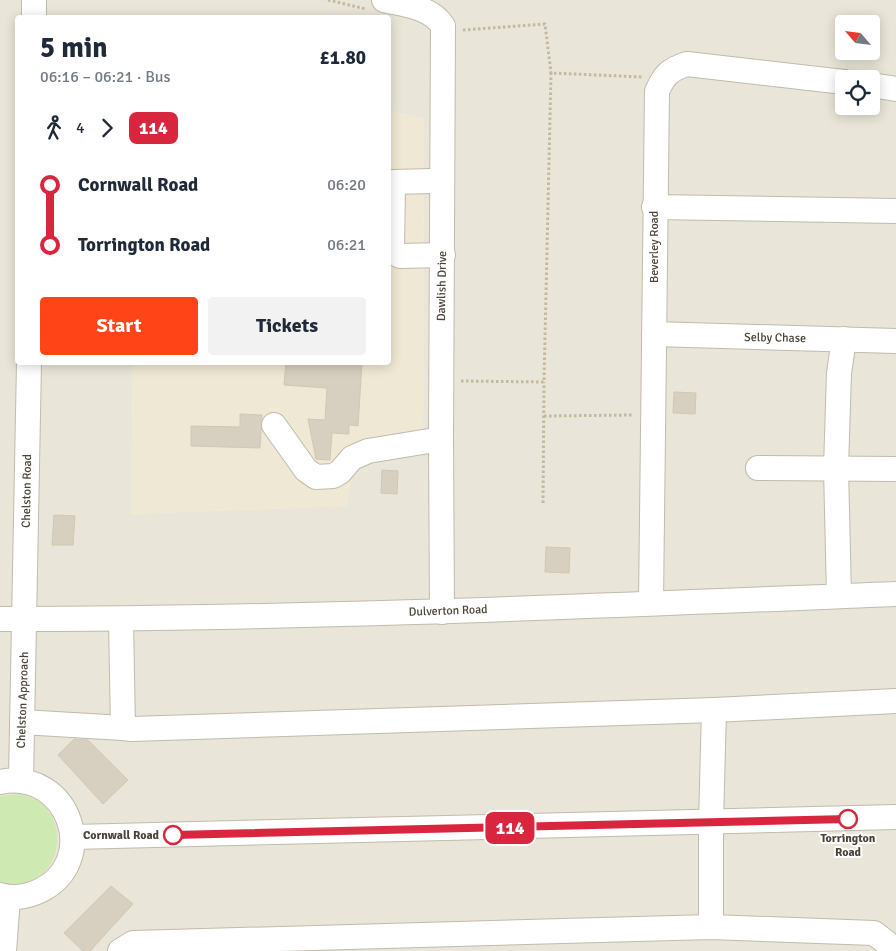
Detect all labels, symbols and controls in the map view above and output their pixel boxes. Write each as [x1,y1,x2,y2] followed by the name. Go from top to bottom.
[835,15,880,60] north arrow
[835,15,880,115] map controls
[40,31,108,65] text: 5 min
[320,46,366,70] text: £1.80
[40,67,171,87] text: 06:16 – 06:21 · Bus
[835,70,880,115] button: locate
[40,114,68,142] icon: walk
[93,114,121,142] icon: forward
[139,117,168,139] text: 114
[76,118,85,138] text: 4
[78,173,198,197] text: Cornwall Road
[327,175,366,195] text: 06:20
[647,211,662,283] street label: Beverley Road
[78,233,210,257] text: Torrington Road
[327,235,366,255] text: 06:21
[434,251,450,321] street label: Dawlish Drive
[40,297,198,355] button: Start
[208,297,366,355] button: Tickets
[744,330,806,346] street label: Selby Chase
[19,454,35,528] street label: Chelston Road
[408,602,488,620] street label: Dulverton Road
[14,651,32,749] street label: Chelston Approach
[838,809,858,829] marker: Torrington Road
[481,812,539,844] line badge: 114
[495,817,525,839] text: 114
[163,825,183,845] marker: Cornwall Road
[83,828,160,843] place label: Cornwall Road
[821,831,876,860] place label: Torrington Road

